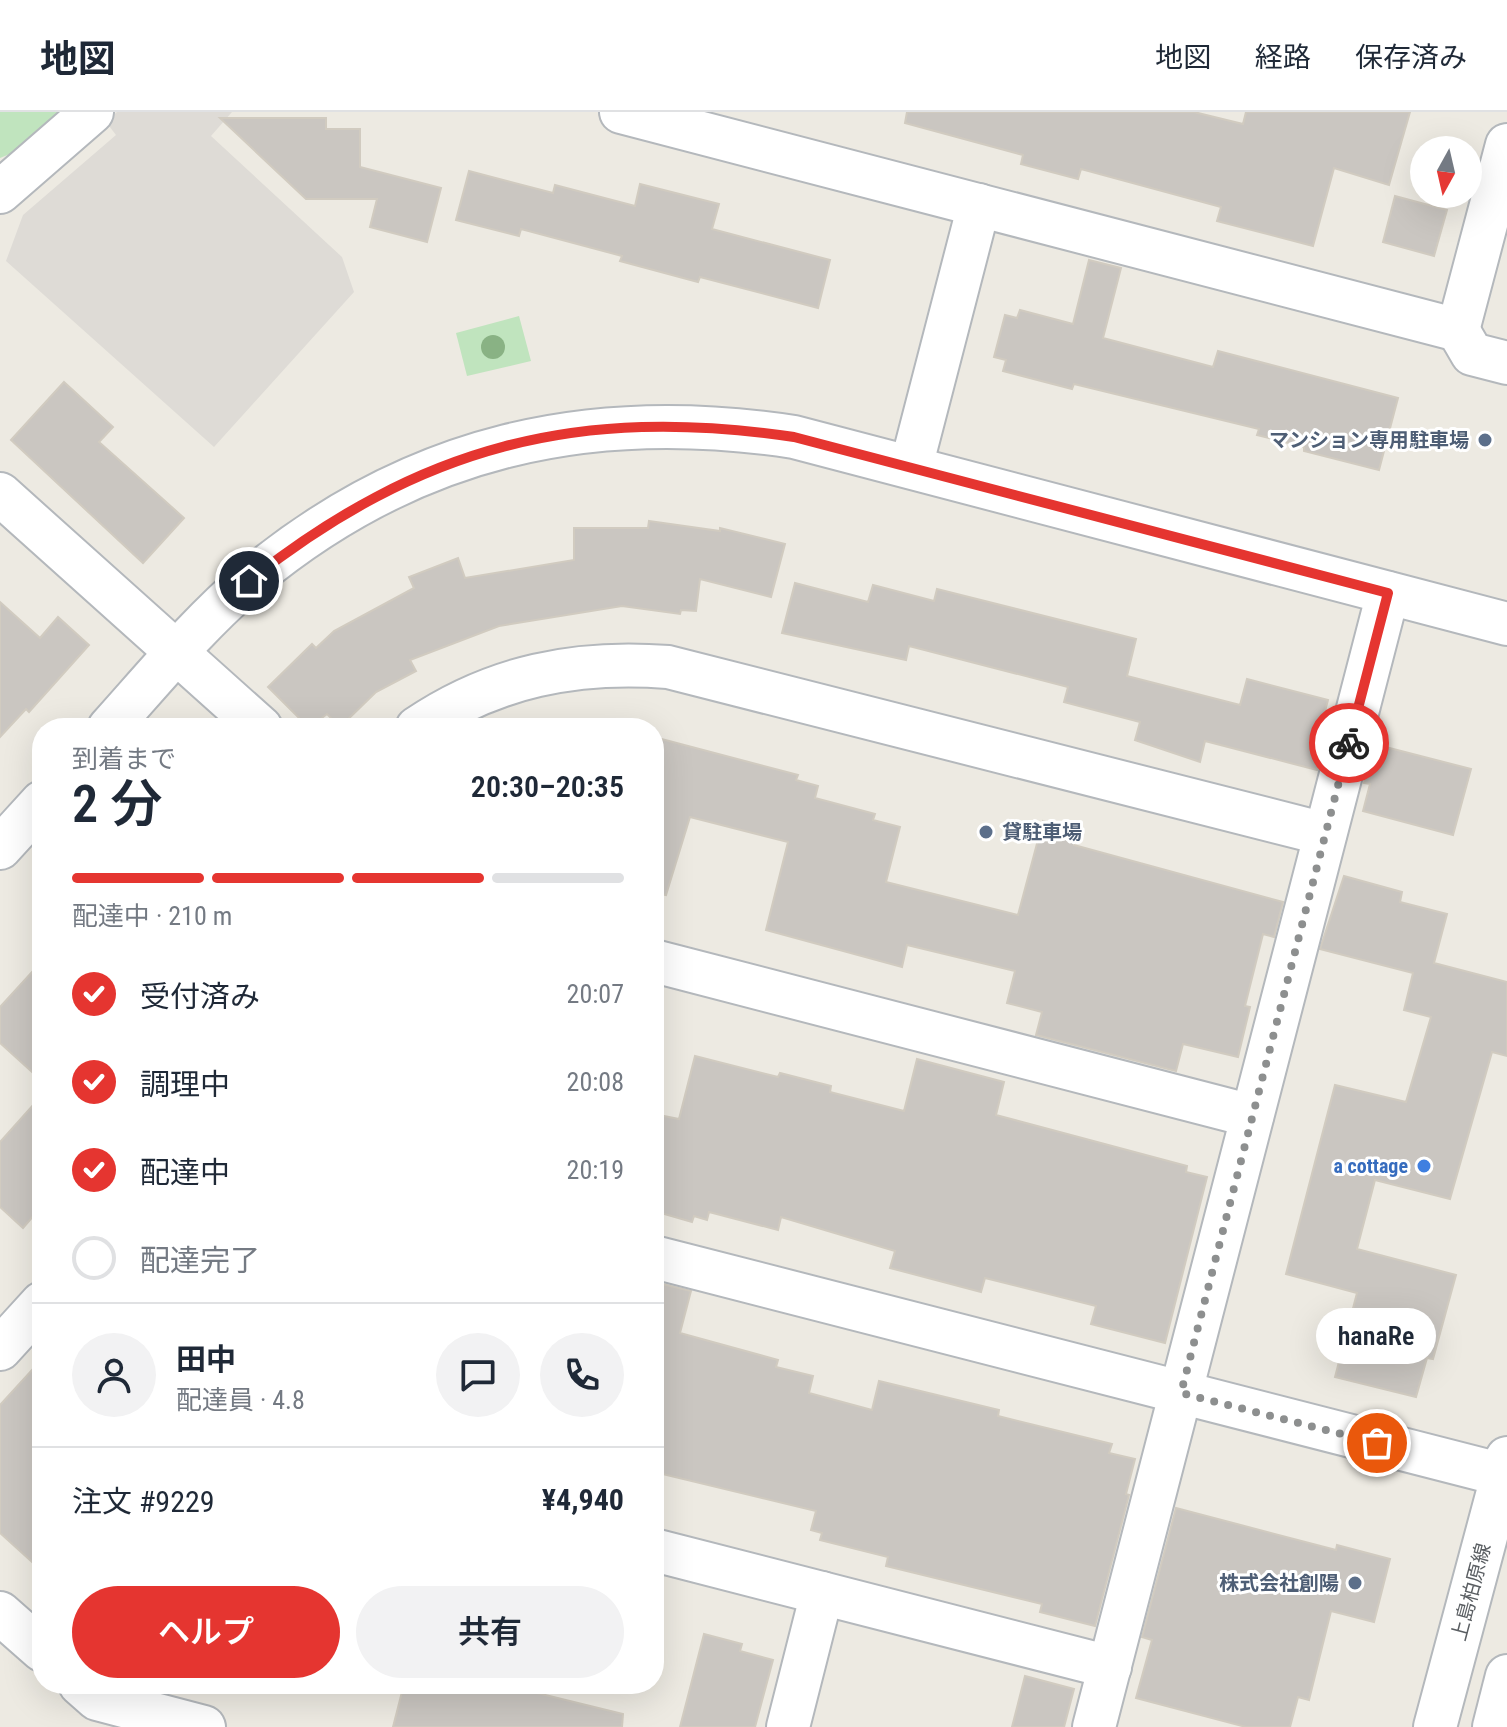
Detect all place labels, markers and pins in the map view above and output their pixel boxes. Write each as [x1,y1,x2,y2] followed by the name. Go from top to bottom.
[1269,428,1469,452] place label: マンション専用駐車場
[1476,431,1494,449] marker: マンション専用駐車場
[215,547,283,615] pin
[1002,820,1082,844] place label: 貸駐車場
[977,823,995,841] marker: 貸駐車場
[1333,1154,1408,1178] place label: a cottage
[1415,1157,1433,1175] marker: a cottage
[1317,1307,1437,1363] callout: hanaRe
[1343,1409,1411,1477] pin
[1219,1571,1339,1595] place label: 株式会社創陽
[1346,1574,1364,1592] marker: 株式会社創陽

